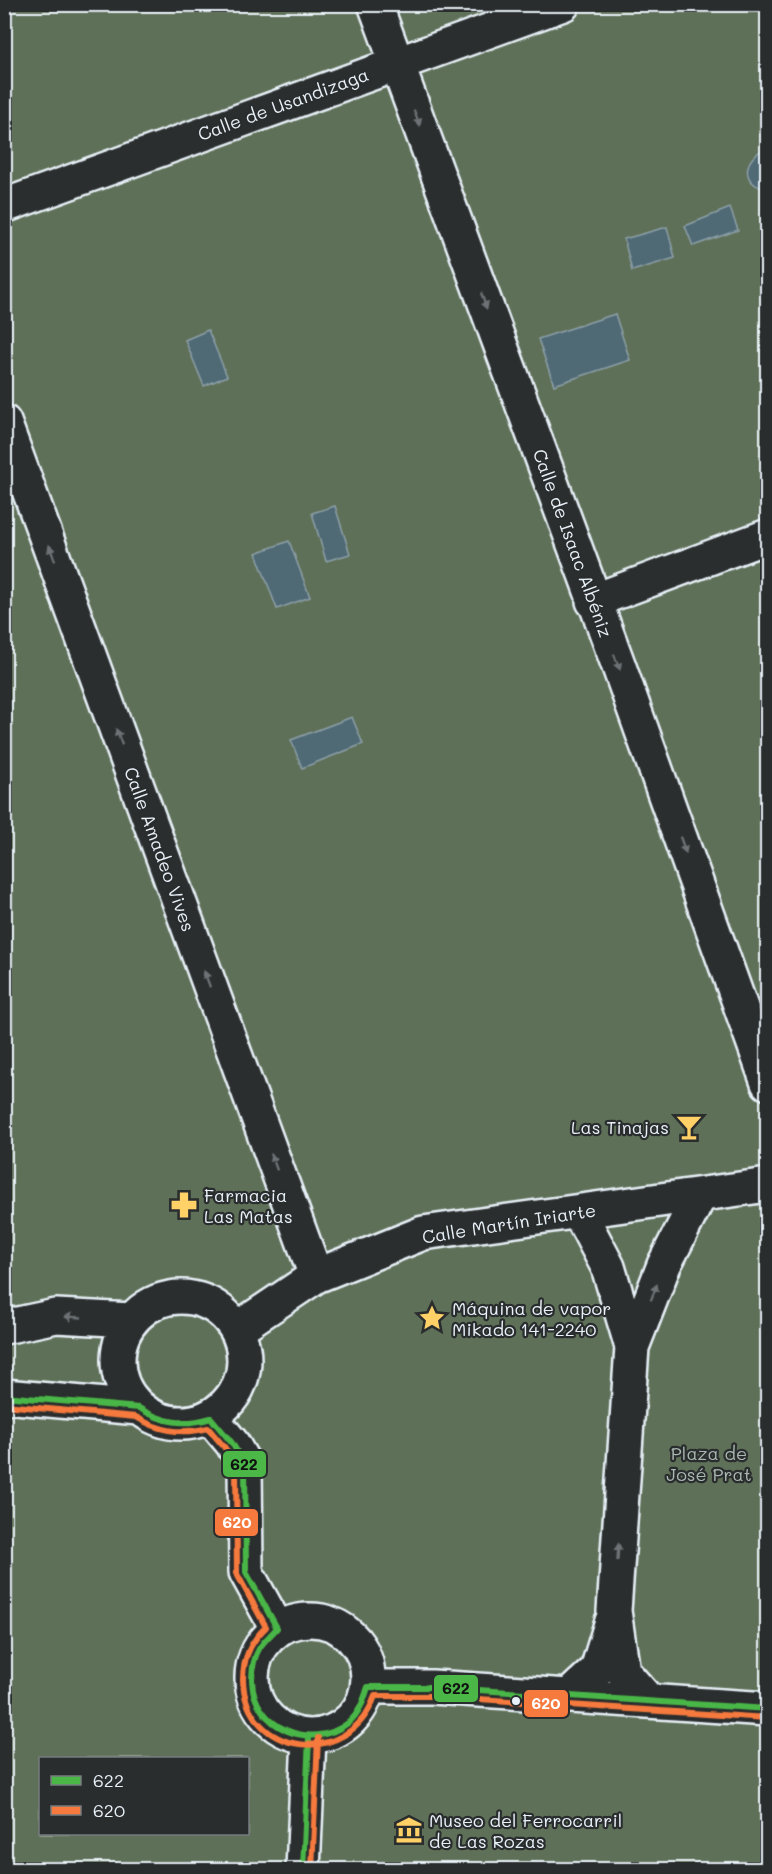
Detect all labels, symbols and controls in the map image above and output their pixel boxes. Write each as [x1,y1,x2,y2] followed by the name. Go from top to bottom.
[194,62,372,146] street label: Calle de Usandizaga
[413,109,423,127] one-way arrow
[480,292,490,310] one-way arrow
[528,445,618,641] street label: Calle de Isaac Albéniz
[47,544,57,562] one-way arrow
[612,653,622,671] one-way arrow
[113,727,123,745] one-way arrow
[119,763,201,935] street label: Calle Amadeo Vives
[678,836,688,854] one-way arrow
[202,970,211,988] one-way arrow
[674,1112,704,1142] bar icon: Las Tinajas
[571,1115,669,1139] place label: Las Tinajas
[268,1153,278,1171] one-way arrow
[204,1183,293,1228] place label: Farmacia Las Matas
[169,1190,199,1220] pharmacy icon: Farmacia Las Matas
[420,1197,598,1249] street label: Calle Martín Iriarte
[649,1283,659,1301] one-way arrow
[452,1296,611,1341] place label: Máquina de vapor Mikado 141-2240
[417,1303,447,1333] place icon: Máquina de vapor Mikado 141-2240
[64,1312,83,1321] one-way arrow
[666,1441,752,1486] park label: Plaza de José Prat
[222,1450,267,1478] line badge: 622
[230,1453,258,1474] text: 622
[214,1508,259,1537] line badge: 620
[223,1511,251,1532] text: 620
[614,1543,623,1562] one-way arrow
[433,1674,479,1703] line badge: 622
[442,1677,470,1698] text: 622
[523,1689,569,1718] line badge: 620
[532,1692,560,1713] text: 620
[510,1695,522,1707] unlabelled marker
[39,1757,249,1835] legend
[93,1768,124,1792] text: 622
[93,1798,125,1822] text: 620
[429,1808,622,1853] place label: Museo del Ferrocarril de Las Rozas
[394,1815,424,1845] museum icon: Museo del Ferrocarril de Las Rozas

